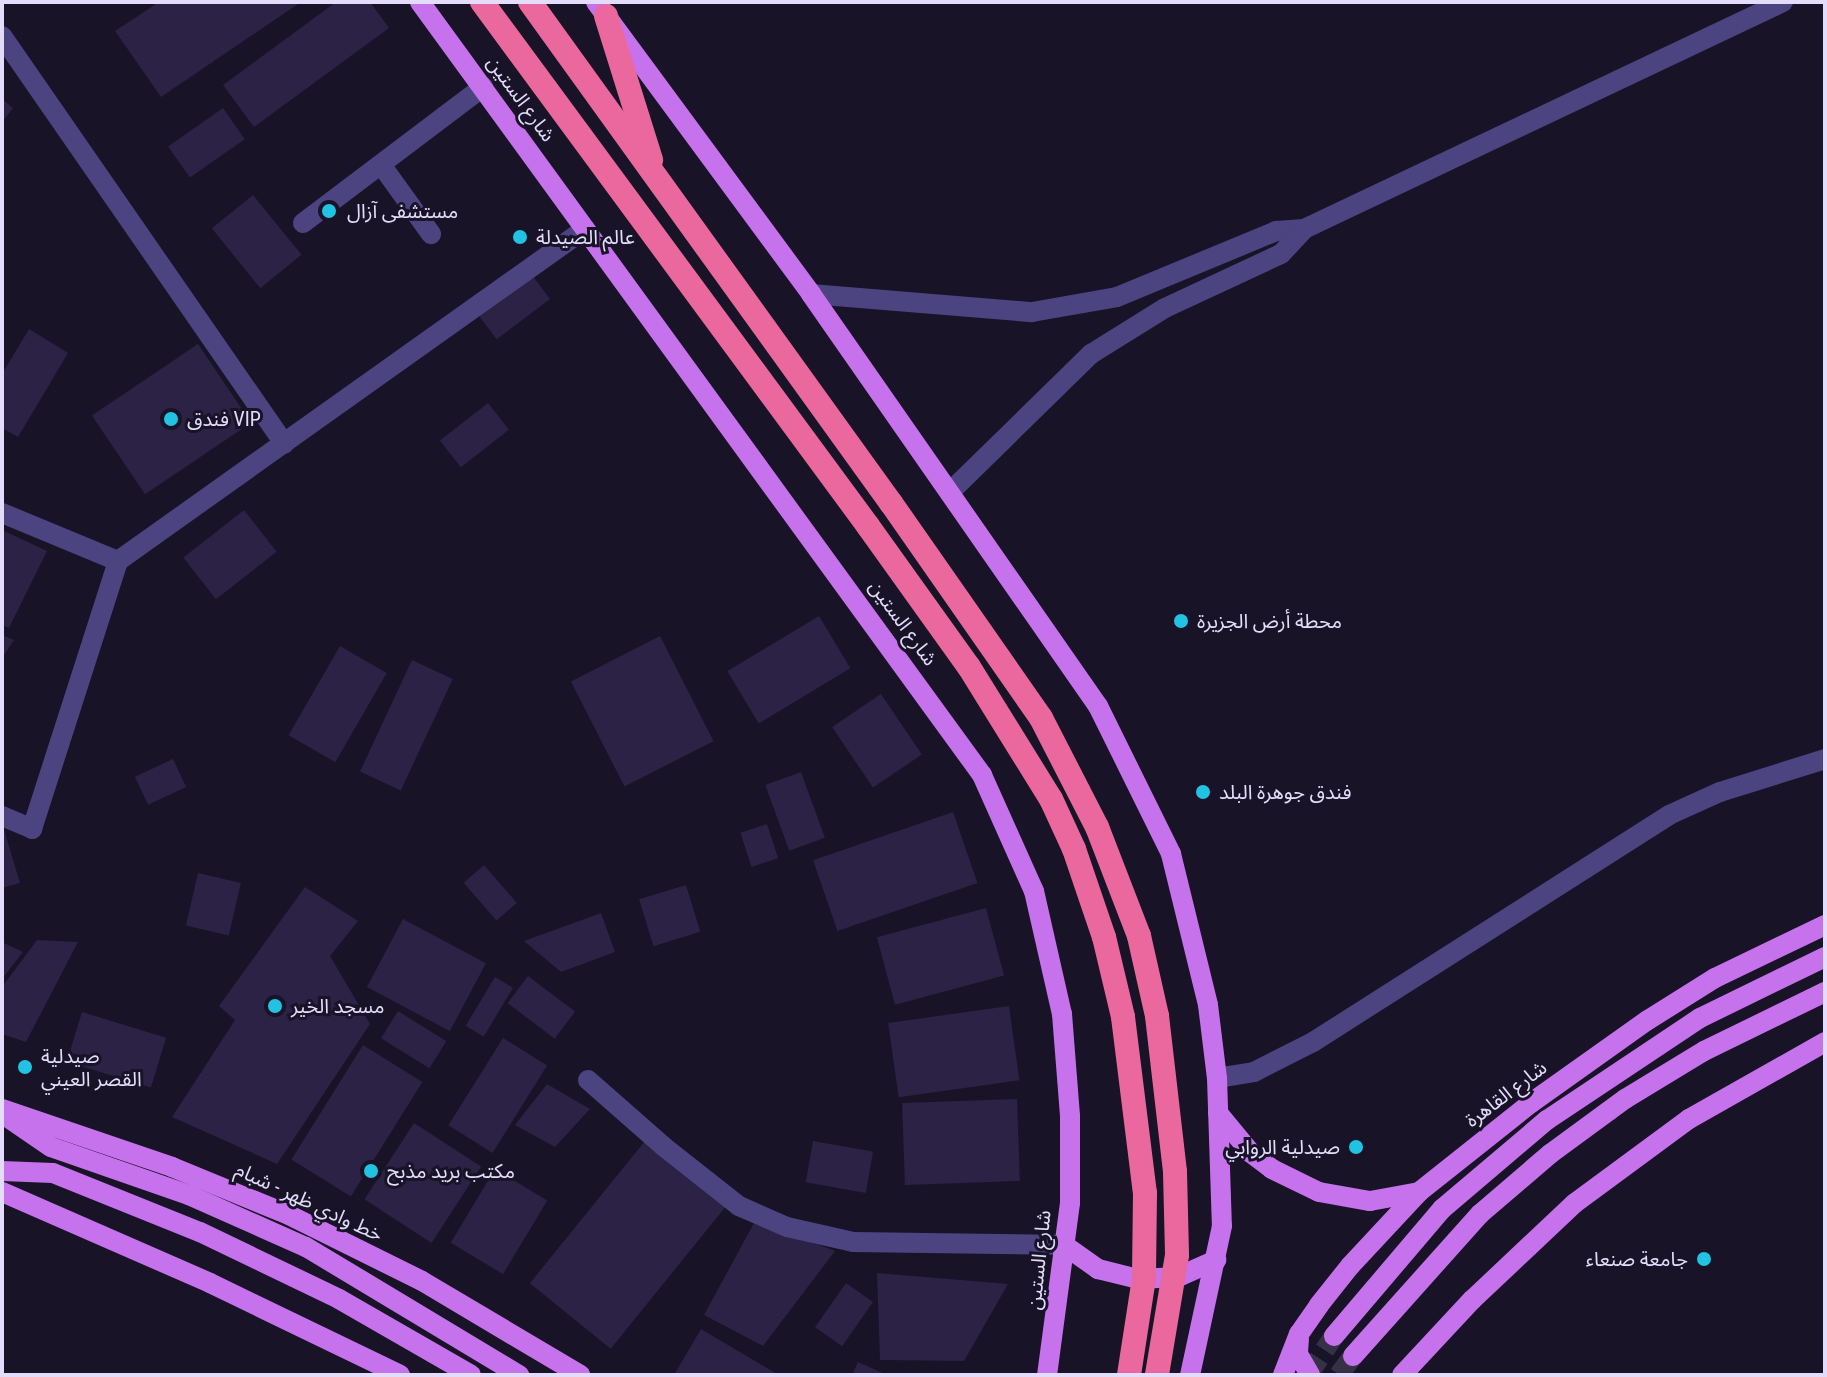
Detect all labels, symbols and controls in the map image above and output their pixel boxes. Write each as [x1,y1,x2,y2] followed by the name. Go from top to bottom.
[482,51,560,147] street label: شارع الستين
[347,199,458,223] place label: مستشفى آزال
[318,200,340,222] marker: مستشفى آزال
[536,225,635,249] place label: عالم الصيدلة
[511,228,529,246] marker: عالم الصيدلة
[187,407,261,431] place label: فندق VIP
[162,410,180,428] marker: فندق VIP
[864,575,942,671] street label: شارع الستين
[1197,609,1342,633] place label: محطة أرض الجزيرة
[1172,612,1190,630] marker: محطة أرض الجزيرة
[1219,780,1351,804] place label: فندق جوهرة البلد
[1194,783,1212,801] marker: فندق جوهرة البلد
[291,994,385,1018] place label: مسجد الخير
[266,997,284,1015] marker: مسجد الخير
[41,1044,142,1091] place label: صيدلية القصر العيني
[1460,1056,1552,1132] street label: شارع القاهرة
[16,1058,34,1076] marker: صيدلية القصر العيني
[1225,1135,1340,1159] place label: صيدلية الروابي
[1347,1138,1365,1156] marker: صيدلية الروابي
[232,1157,386,1247] street label: خط وادي ظهر - شبام
[387,1159,515,1183] place label: مكتب بريد مذبح
[362,1162,380,1180] marker: مكتب بريد مذبح
[1022,1209,1056,1311] street label: شارع الستين
[1586,1247,1688,1271] place label: جامعة صنعاء
[1695,1250,1713,1268] marker: جامعة صنعاء

